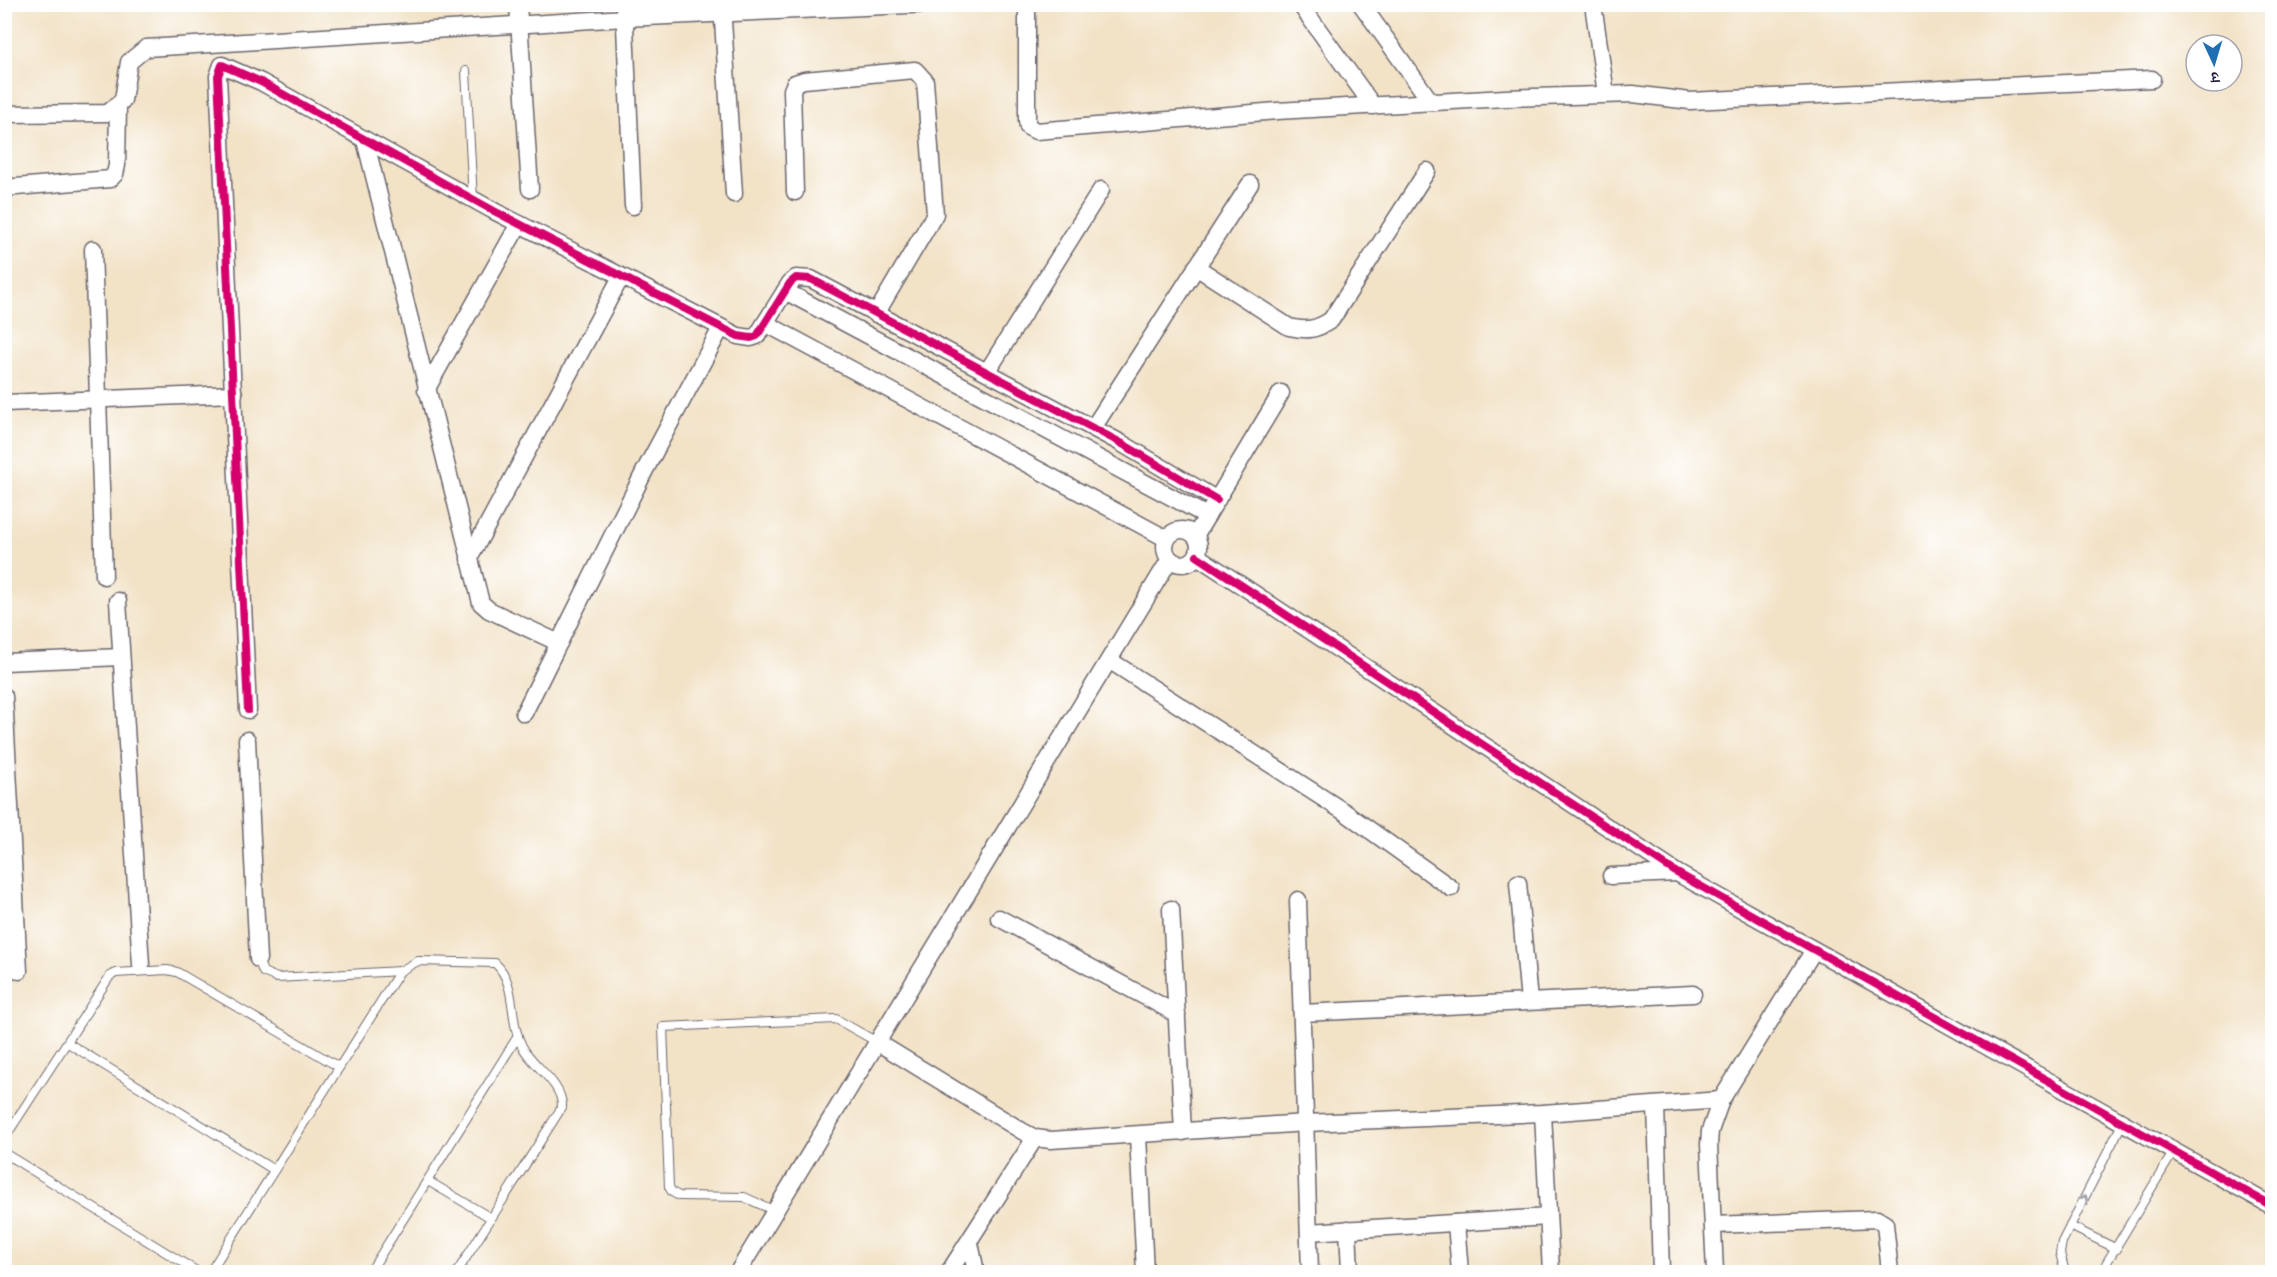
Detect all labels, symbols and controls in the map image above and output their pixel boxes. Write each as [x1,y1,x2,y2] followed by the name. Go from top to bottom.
[2184,33,2244,93] north arrow
[2208,68,2221,87] text: उ
[2077,1195,2088,1206] one-way arrow

